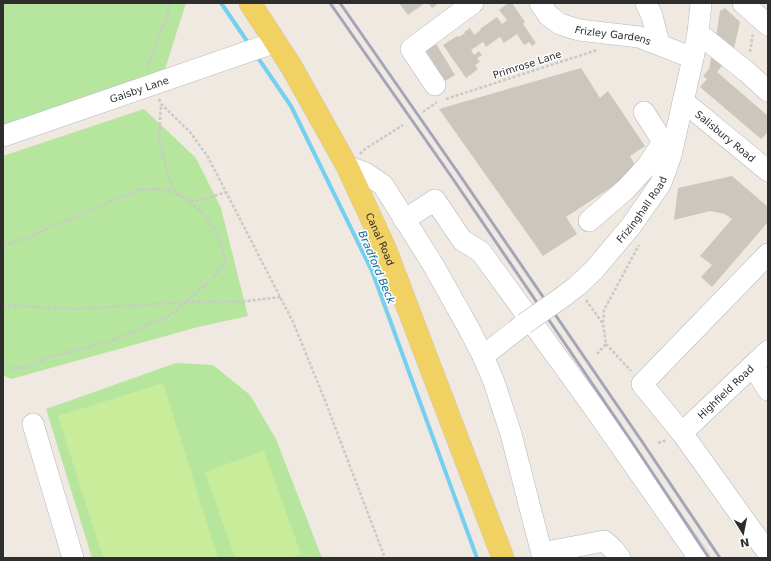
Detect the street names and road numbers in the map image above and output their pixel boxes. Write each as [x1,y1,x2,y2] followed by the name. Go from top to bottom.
[573,24,653,47] street label: Frizley Gardens
[492,48,563,81] street label: Primrose Lane
[108,74,170,105] street label: Gaisby Lane
[693,108,757,164] street label: Salisbury Road
[614,175,669,245] street label: Frizinghall Road
[363,211,396,267] street label: Canal Road
[696,363,756,421] street label: Highfield Road

